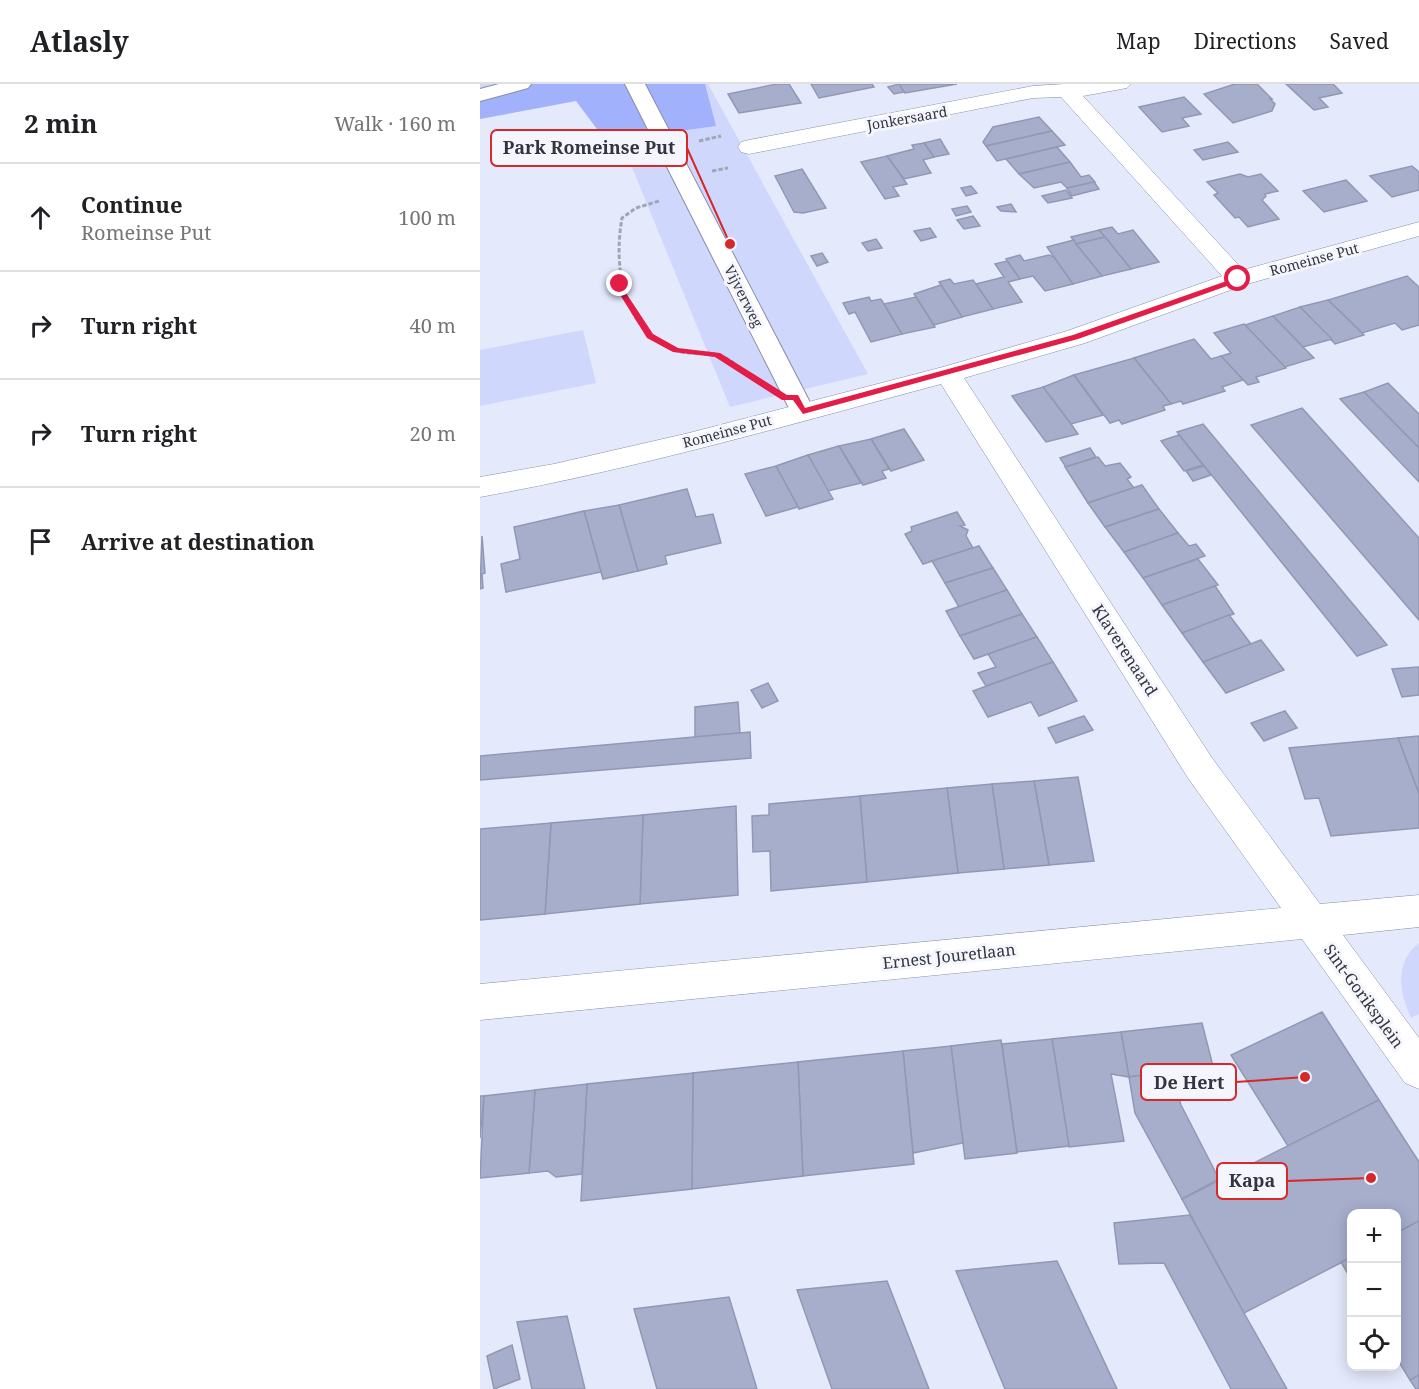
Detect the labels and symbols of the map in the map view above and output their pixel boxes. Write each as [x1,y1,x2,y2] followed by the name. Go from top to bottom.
[864,102,949,135] street label: Jonkersaard
[491,130,687,166] callout: Park Romeinse Put
[503,135,675,159] text: Park Romeinse Put
[1267,238,1361,280] street label: Romeinse Put
[720,262,768,331] street label: Vijverweg
[1224,265,1250,291] route start
[606,270,632,296] route end
[680,410,774,452] street label: Romeinse Put
[1087,600,1163,700] street label: Klaverenaard
[881,938,1017,974] street label: Ernest Jouretlaan
[1319,940,1409,1052] street label: Sint-Goriksplein
[1141,1064,1236,1100] callout: De Hert
[1154,1070,1224,1094] text: De Hert
[1217,1163,1287,1199] callout: Kapa
[1229,1168,1275,1192] text: Kapa

